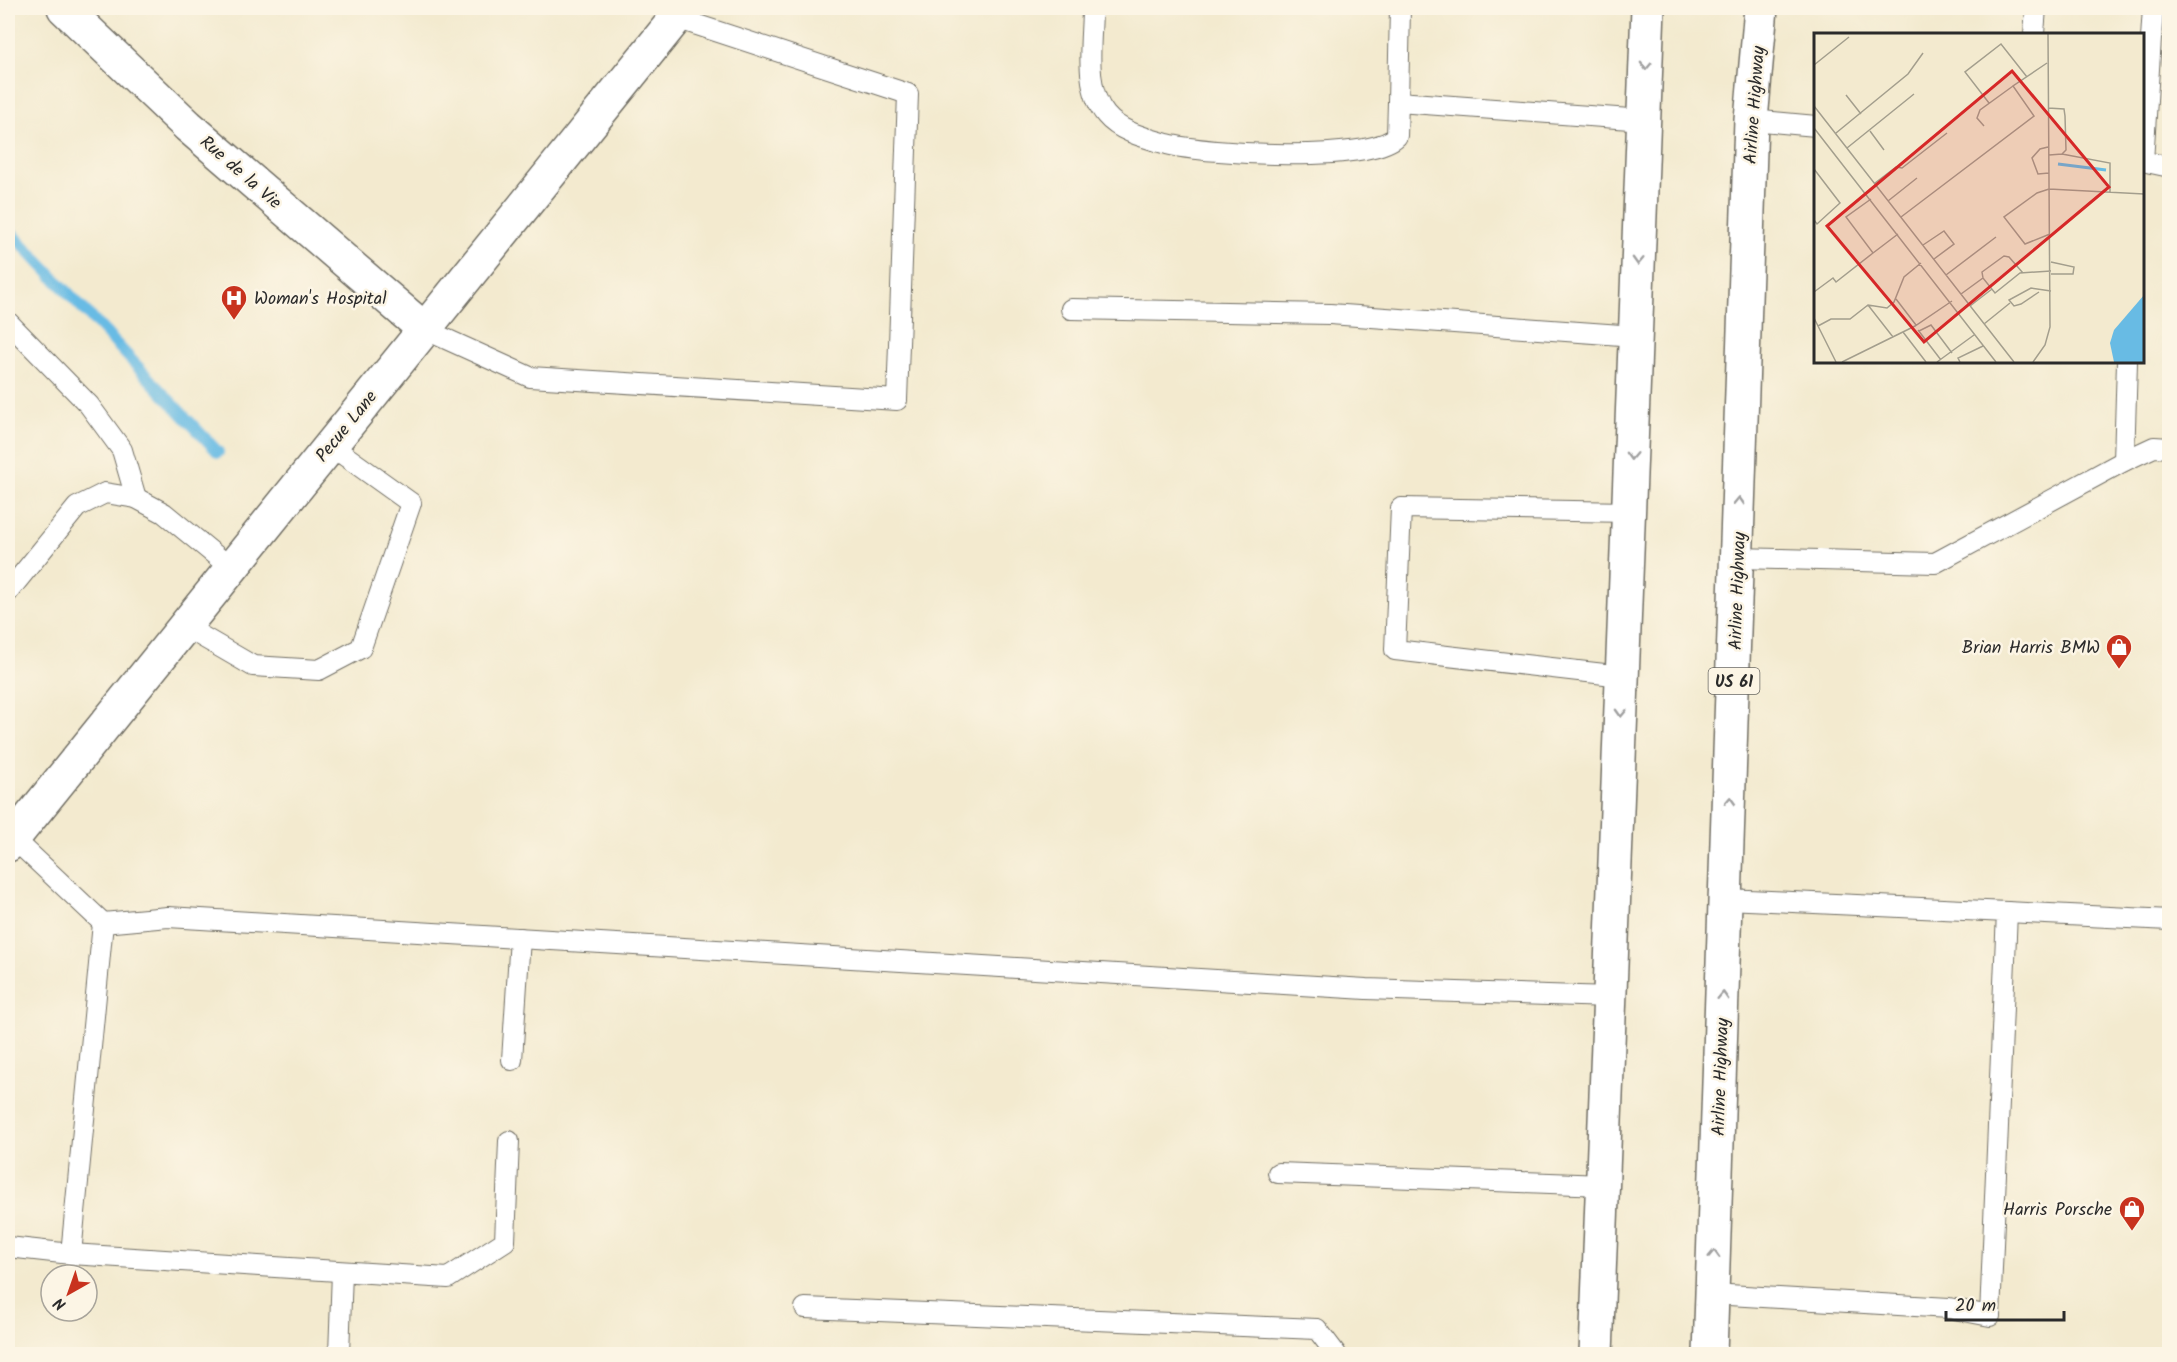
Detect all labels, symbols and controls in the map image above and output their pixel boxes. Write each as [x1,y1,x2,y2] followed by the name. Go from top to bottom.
[1814,33,2144,363] inset map
[1737,45,1774,165] street label: Airline Highway
[1639,61,1652,70] one-way arrow
[192,129,288,217] street label: Rue de la Vie
[1632,256,1644,265] one-way arrow
[219,283,249,321] hospital icon: Woman's Hospital
[254,285,387,314] place label: Woman's Hospital
[309,384,385,469] street label: Pecue Lane
[1624,451,1637,460] one-way arrow
[1733,497,1746,506] one-way arrow
[1722,531,1755,651] street label: Airline Highway
[2104,632,2134,670] shop icon: Brian Harris BMW
[1962,634,2100,663] place label: Brian Harris BMW
[1708,668,1760,694] road number: US 61
[1614,709,1627,718] one-way arrow
[1723,797,1736,806] one-way arrow
[1716,992,1729,1001] one-way arrow
[1705,1017,1738,1137] street label: Airline Highway
[2117,1194,2147,1232] shop icon: Harris Porsche
[2003,1196,2112,1225] place label: Harris Porsche
[1707,1250,1720,1259] one-way arrow
[39,1263,99,1323] north arrow
[1946,1284,2064,1322] scale bar
[48,1291,72,1316] text: N
[1955,1292,1996,1321] text: 20 m

